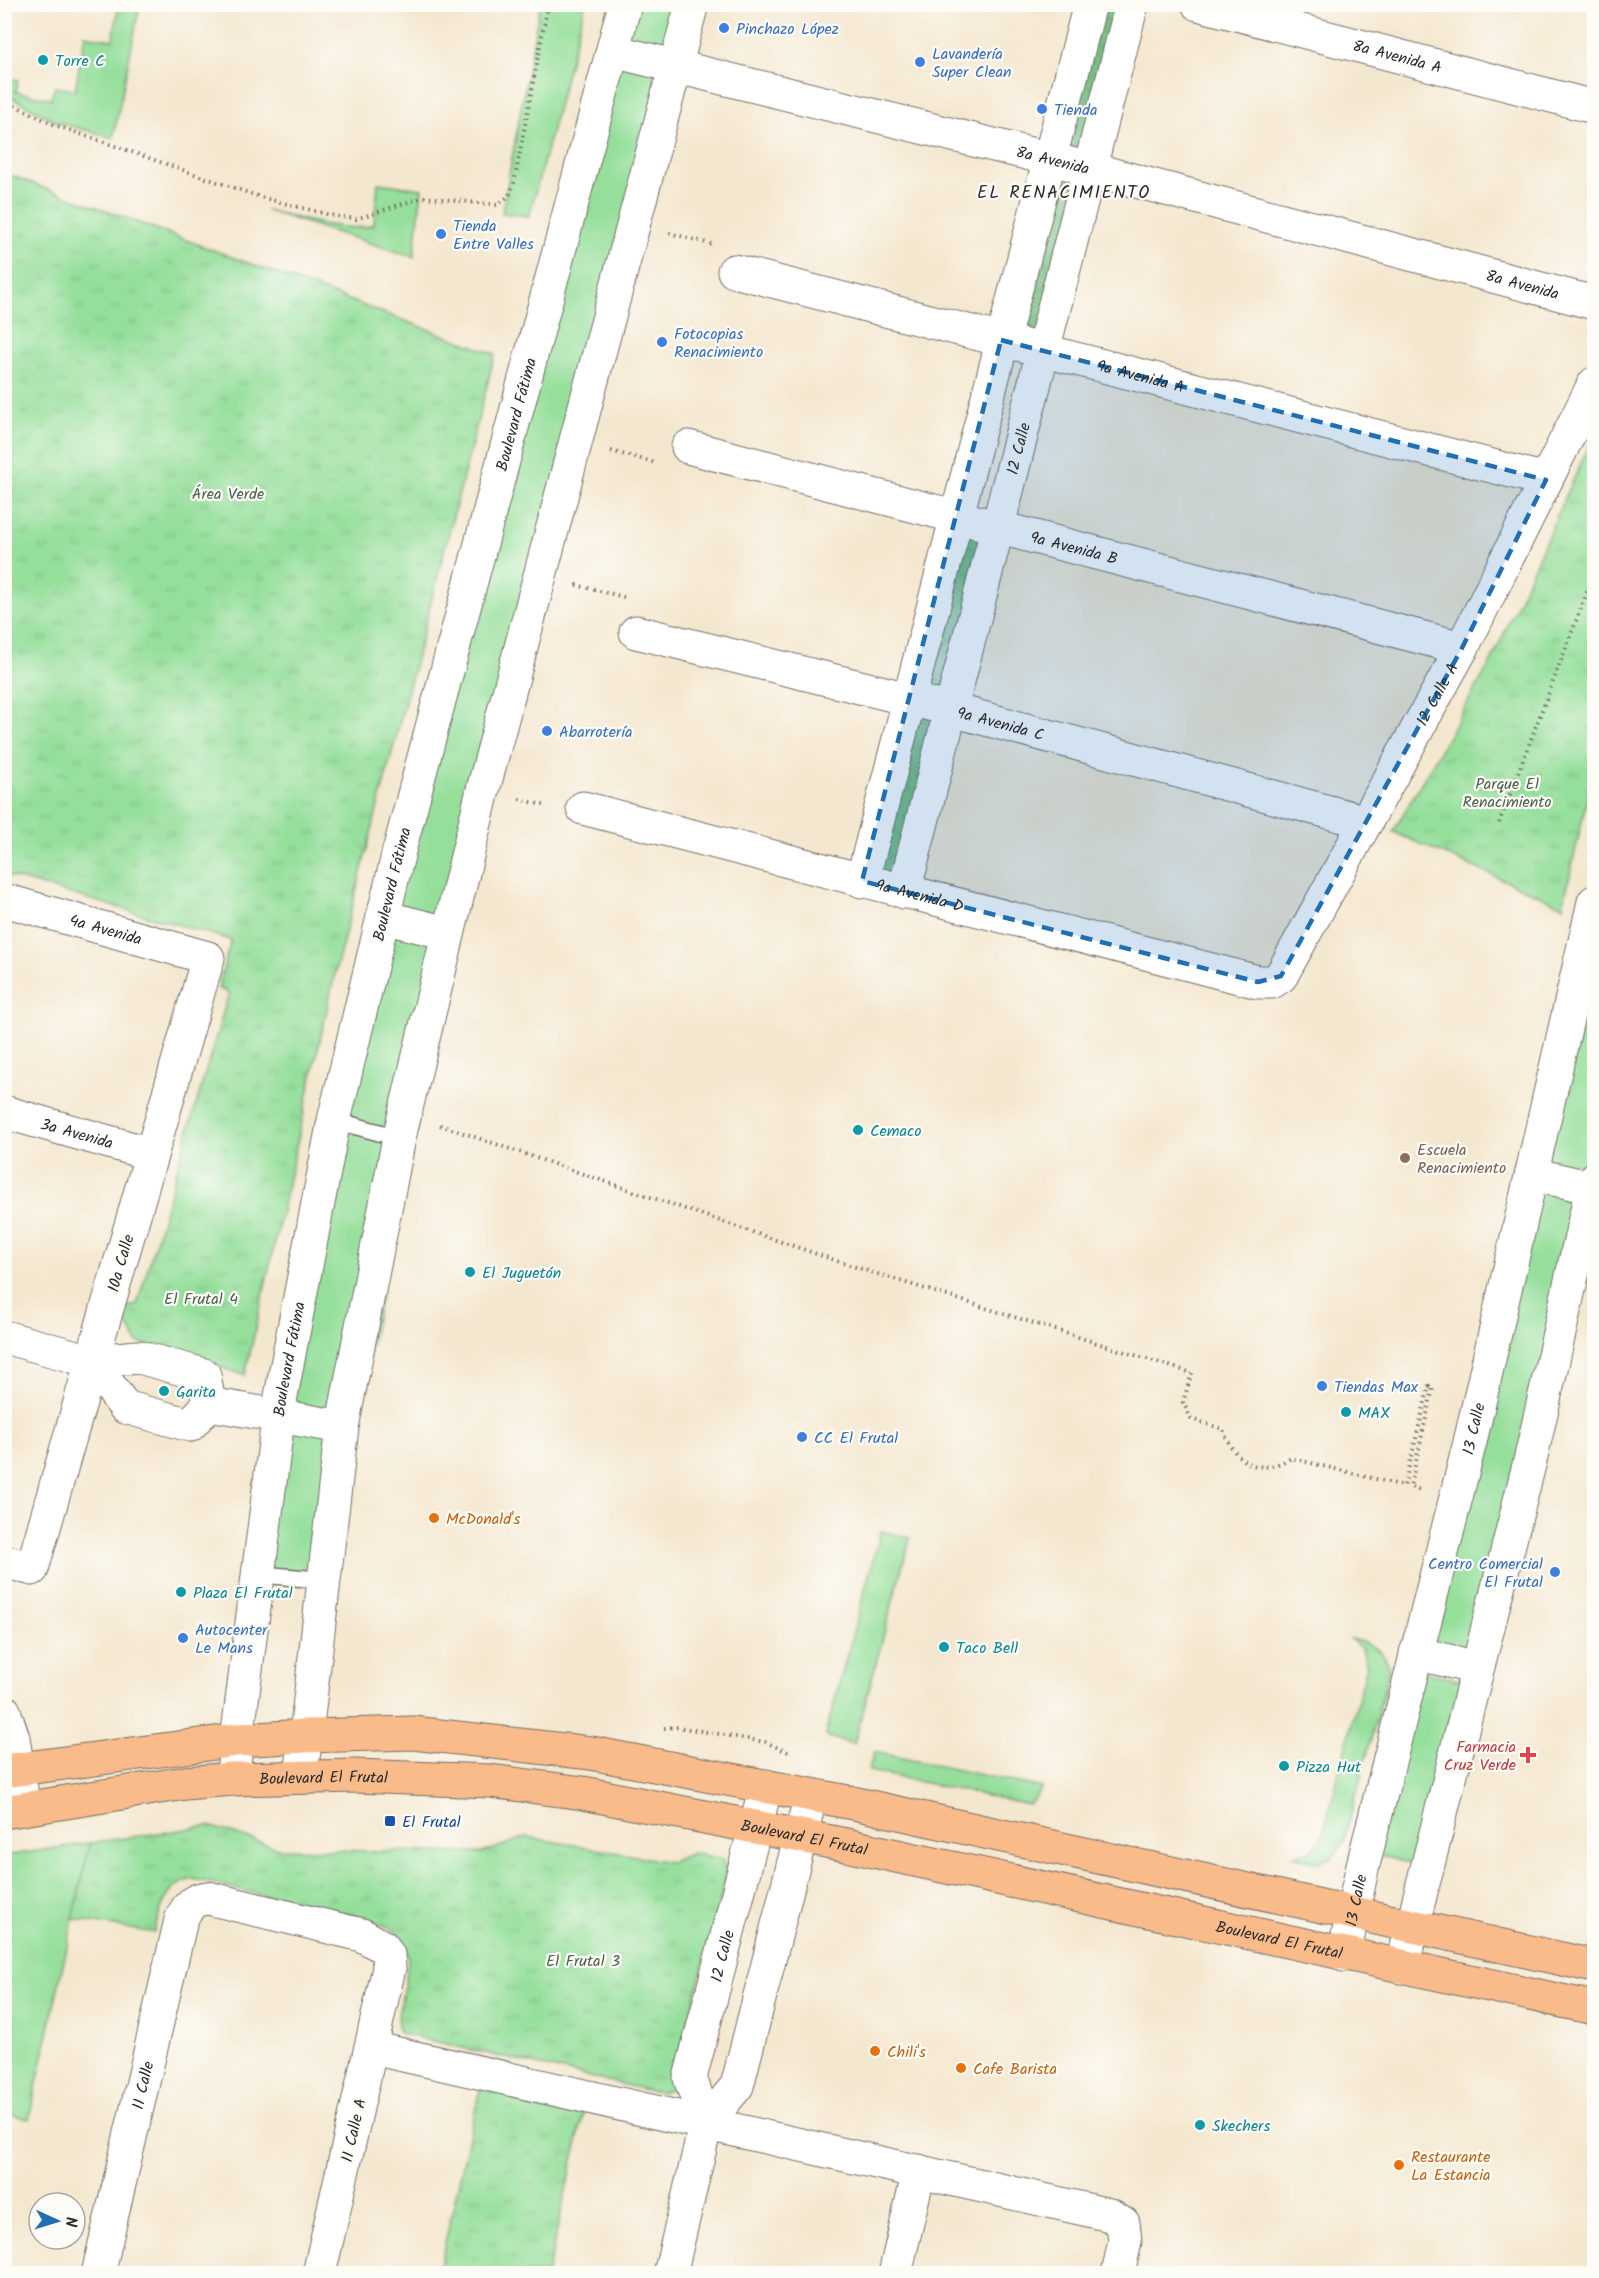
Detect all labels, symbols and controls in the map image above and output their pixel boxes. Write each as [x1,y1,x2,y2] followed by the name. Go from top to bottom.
[736,17,839,42] place label: Pinchazo López
[717,21,731,35] marker: Pinchazo López
[1350,34,1445,81] street label: 8a Avenida A
[932,42,1012,85] place label: Lavandería Super Clean
[55,49,105,74] place label: Torre C
[36,53,50,67] marker: Torre C
[913,55,927,69] marker: Lavandería Super Clean
[1054,98,1098,123] place label: Tienda
[1035,102,1049,116] marker: Tienda
[1013,140,1092,182] street label: 8a Avenida
[977,179,1151,208] district label: EL RENACIMIENTO
[453,214,534,257] place label: Tienda Entre Valles
[434,227,448,241] marker: Tienda Entre Valles
[1483,264,1562,307] street label: 8a Avenida
[674,322,763,365] place label: Fotocopias Renacimiento
[655,335,669,349] marker: Fotocopias Renacimiento
[1094,354,1187,400] street label: 9a Avenida A
[490,355,544,474] street label: Boulevard Fátima
[1001,420,1038,477] street label: 12 Calle
[192,482,264,507] park label: Área Verde
[1027,525,1120,572] street label: 9a Avenida B
[1410,658,1466,731] street label: 12 Calle A
[954,701,1047,748] street label: 9a Avenida C
[559,720,632,745] place label: Abarrotería
[540,724,554,738] marker: Abarrotería
[1462,772,1552,815] park label: Parque El Renacimiento
[367,825,419,944] street label: Boulevard Fátima
[873,873,966,920] street label: 9a Avenida D
[66,908,145,953] street label: 4a Avenida
[37,1112,116,1157] street label: 3a Avenida
[870,1119,921,1144] place label: Cemaco
[851,1123,865,1137] marker: Cemaco
[1417,1138,1506,1181] place label: Escuela Renacimiento
[1398,1151,1412,1165] marker: Escuela Renacimiento
[101,1232,142,1295] street label: 10a Calle
[482,1261,561,1286] place label: El Juguetón
[463,1265,477,1279] marker: El Juguetón
[164,1287,238,1312] park label: El Frutal 4
[268,1300,313,1418] street label: Boulevard Fátima
[1334,1375,1419,1400] place label: Tiendas Max
[1315,1379,1329,1393] marker: Tiendas Max
[176,1380,216,1405] place label: Garita
[157,1384,171,1398] marker: Garita
[1456,1400,1493,1458] street label: 13 Calle
[1358,1401,1391,1426] place label: MAX
[1339,1405,1353,1419] marker: MAX
[814,1426,898,1451] place label: CC El Frutal
[795,1430,809,1444] marker: CC El Frutal
[446,1507,521,1532] place label: McDonald's
[427,1511,441,1525] marker: McDonald's
[1428,1552,1543,1595] place label: Centro Comercial El Frutal
[1548,1565,1562,1579] marker: Centro Comercial El Frutal
[193,1581,293,1606] place label: Plaza El Frutal
[174,1585,188,1599] marker: Plaza El Frutal
[195,1618,269,1661] place label: Autocenter Le Mans
[176,1631,190,1645] marker: Autocenter Le Mans
[956,1636,1018,1661] place label: Taco Bell
[937,1640,951,1654] marker: Taco Bell
[1444,1735,1516,1778] place label: Farmacia Cruz Verde
[1521,1748,1535,1762] marker: Farmacia Cruz Verde
[1296,1755,1362,1780] place label: Pizza Hut
[1277,1759,1291,1773] marker: Pizza Hut
[259,1765,388,1792] street label: Boulevard El Frutal
[402,1810,461,1835] place label: El Frutal
[738,1813,870,1863] street label: Boulevard El Frutal
[383,1814,397,1828] marker: El Frutal
[1339,1872,1375,1929] street label: 13 Calle
[1213,1915,1345,1967] street label: Boulevard El Frutal
[704,1927,742,1985] street label: 12 Calle
[546,1949,620,1974] park label: El Frutal 3
[887,2040,926,2065] place label: Chili's
[868,2044,882,2058] marker: Chili's
[973,2057,1057,2082] place label: Cafe Barista
[126,2059,161,2112] street label: 11 Calle
[954,2061,968,2075] marker: Cafe Barista
[335,2096,374,2165] street label: 11 Calle A
[1212,2114,1270,2139] place label: Skechers
[1193,2118,1207,2132] marker: Skechers
[1411,2145,1491,2188] place label: Restaurante La Estancia
[1392,2158,1406,2172] marker: Restaurante La Estancia
[27,2191,87,2251] north arrow
[58,2216,83,2228] text: N

